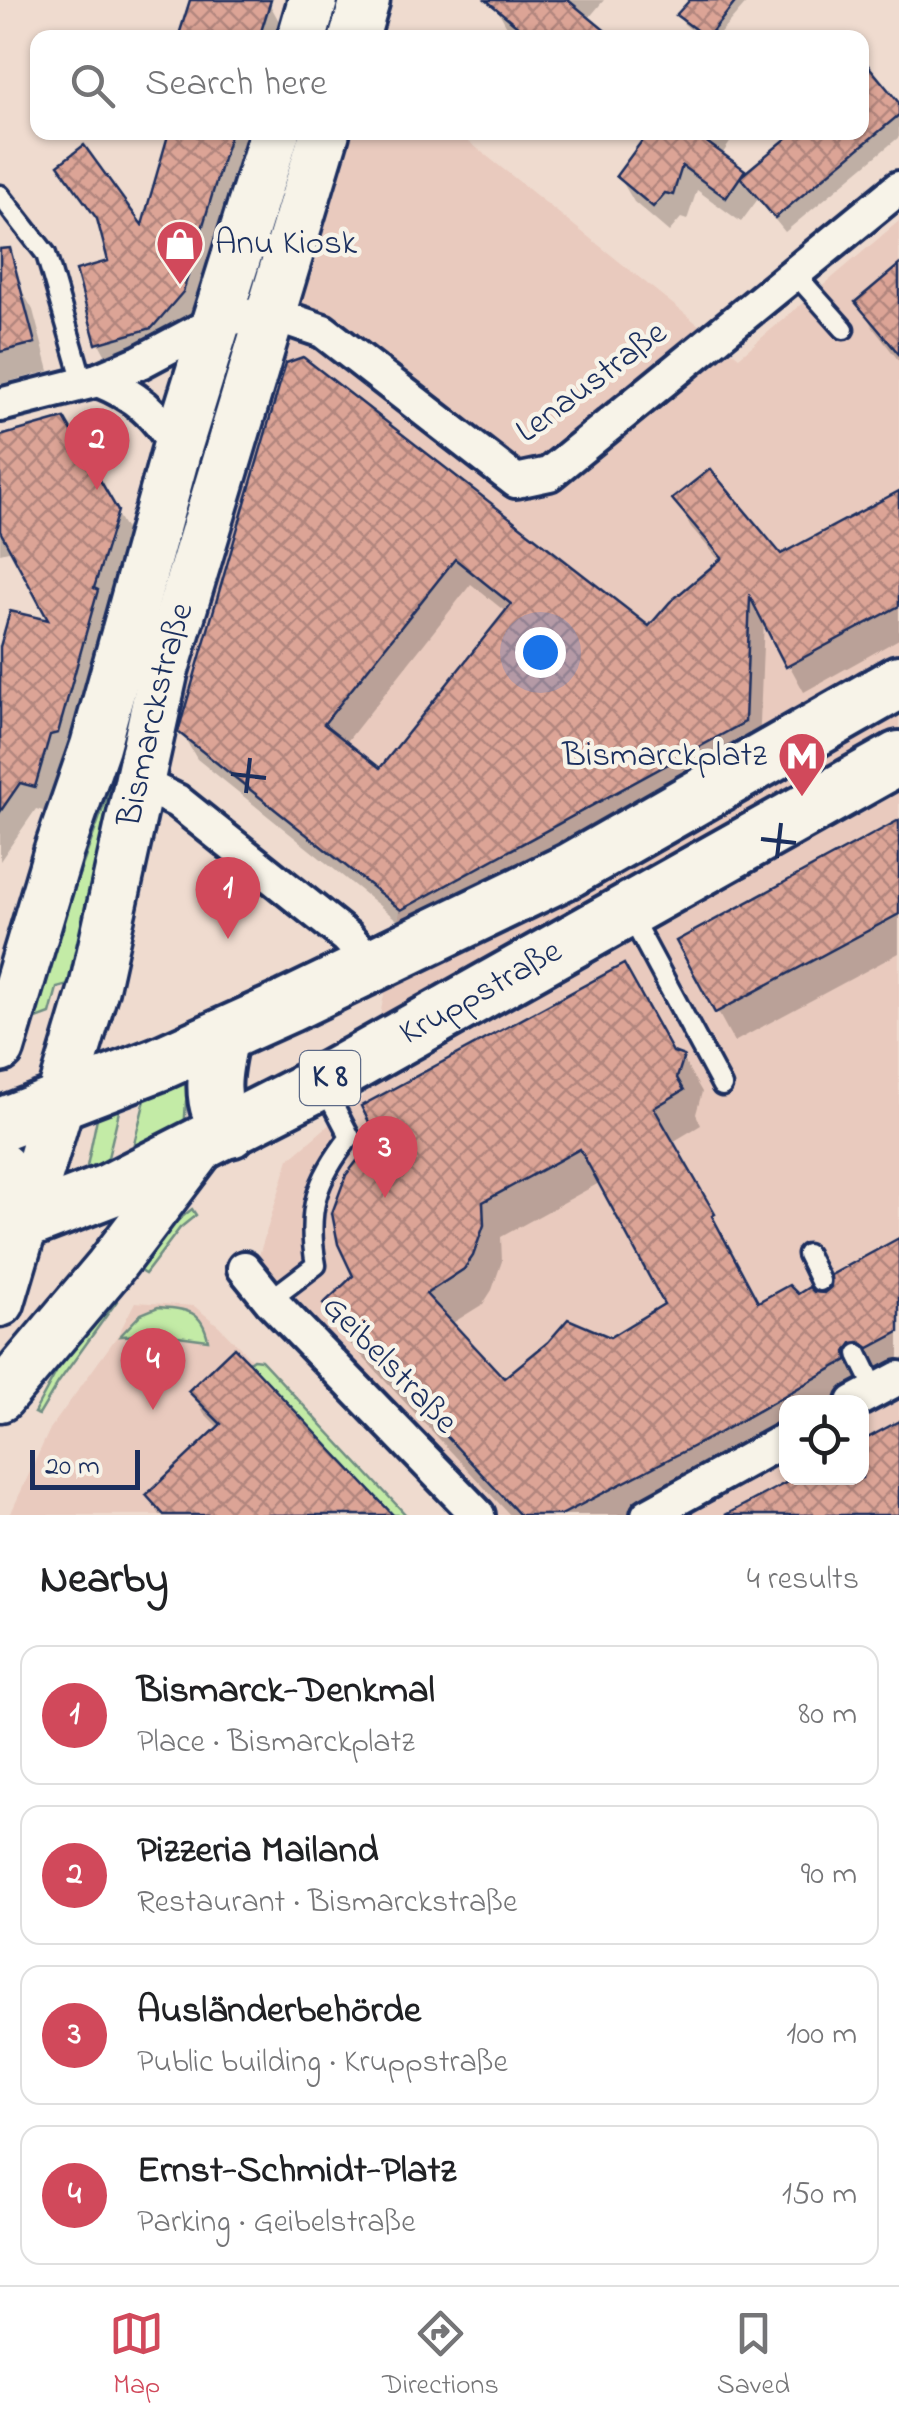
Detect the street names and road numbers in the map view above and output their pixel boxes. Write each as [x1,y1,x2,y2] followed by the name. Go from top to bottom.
[506,309,679,457] street label: Lenaustraße
[104,596,208,833] street label: Bismarckstraße
[390,926,572,1059] street label: Kruppstraße
[300,1051,360,1105] road number: K 8
[309,1284,469,1447] street label: Geibelstraße

